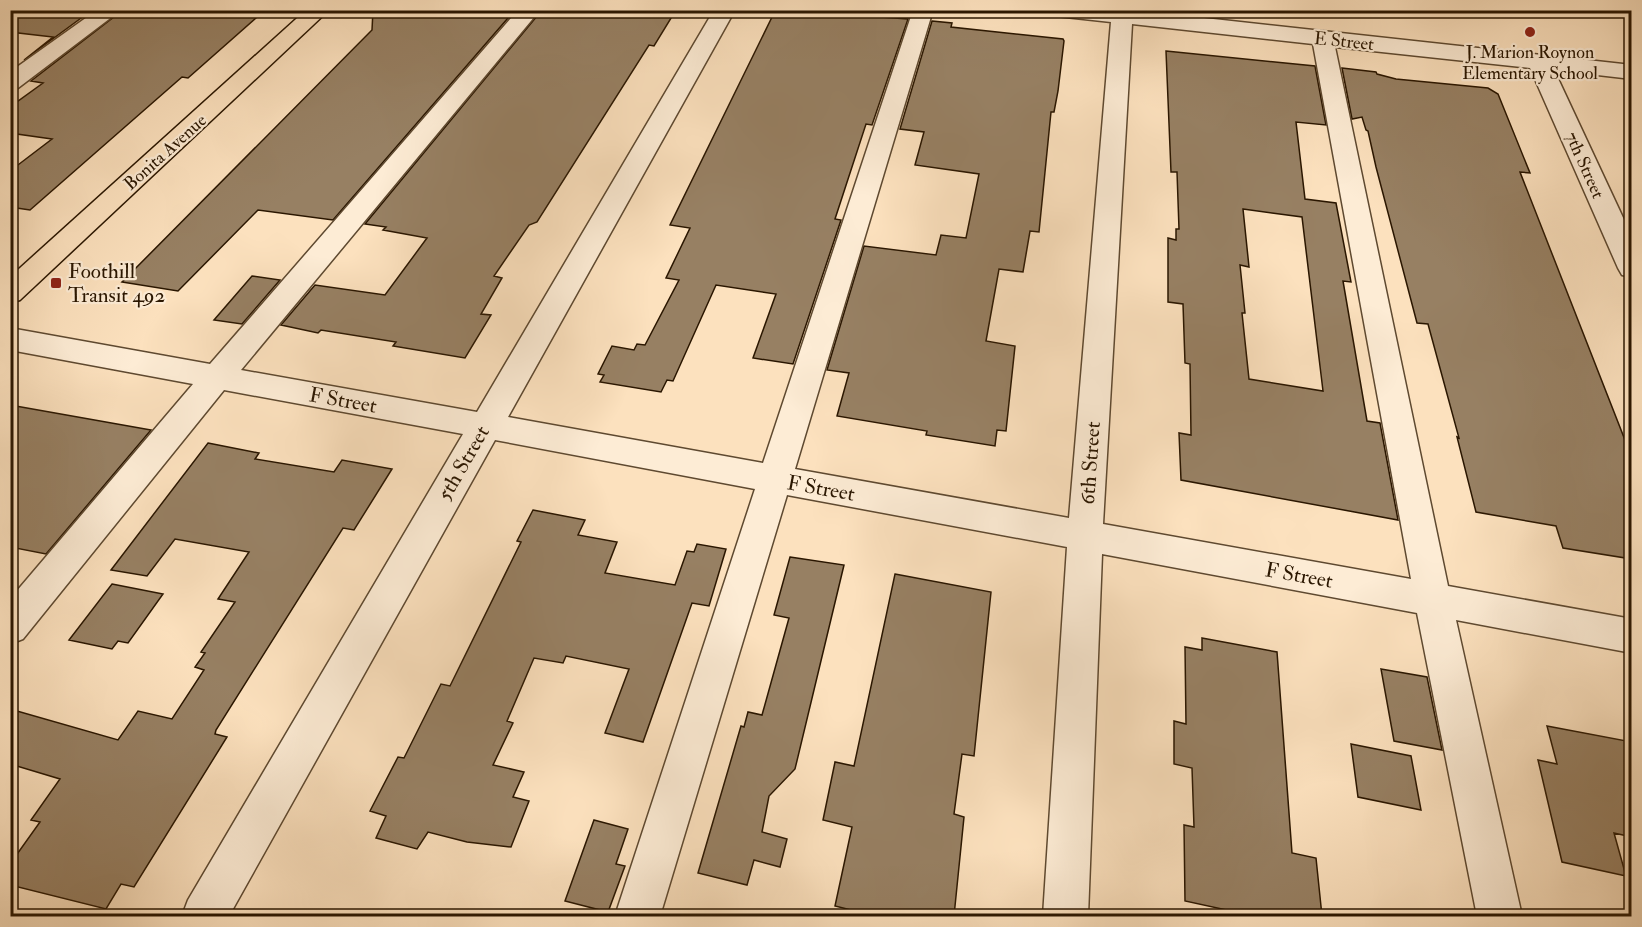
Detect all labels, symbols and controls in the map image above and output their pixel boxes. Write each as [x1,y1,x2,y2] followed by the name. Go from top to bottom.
[1523,25,1537,39] marker: J. Marion Roynon Elementary School
[1313,27,1375,56] street label: E Street
[1462,41,1598,85] place label: J. Marion Roynon Elementary School
[119,109,212,196] street label: Bonita Avenue
[1560,128,1609,202] street label: 7th Street
[68,258,165,309] place label: Foothill Transit 492
[49,276,63,290] marker: Foothill Transit 492
[307,381,379,420] street label: F Street
[1074,420,1107,506] street label: 6th Street
[431,421,496,506] street label: 5th Street
[785,469,857,508] street label: F Street
[1263,556,1335,595] street label: F Street

